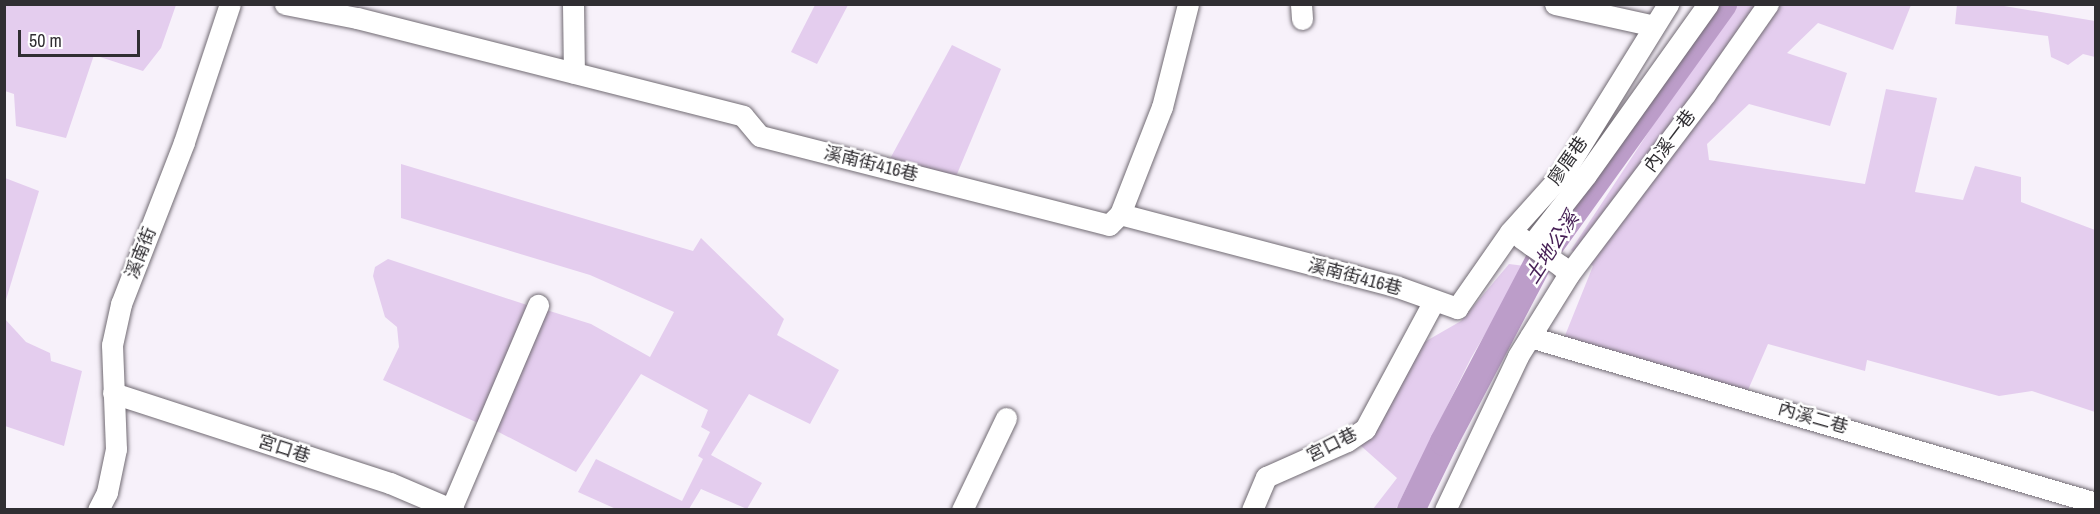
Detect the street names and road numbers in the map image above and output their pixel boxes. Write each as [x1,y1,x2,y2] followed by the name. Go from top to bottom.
[1640,106,1700,176] street label: 內溪一巷
[1544,133,1592,189] street label: 廖厝巷
[822,142,920,186] street label: 溪南街416巷
[121,224,161,282] street label: 溪南街
[1306,254,1404,300] street label: 溪南街416巷
[1775,398,1851,438] street label: 內溪二巷
[1303,423,1361,467] street label: 宮口巷
[255,430,313,468] street label: 宮口巷

